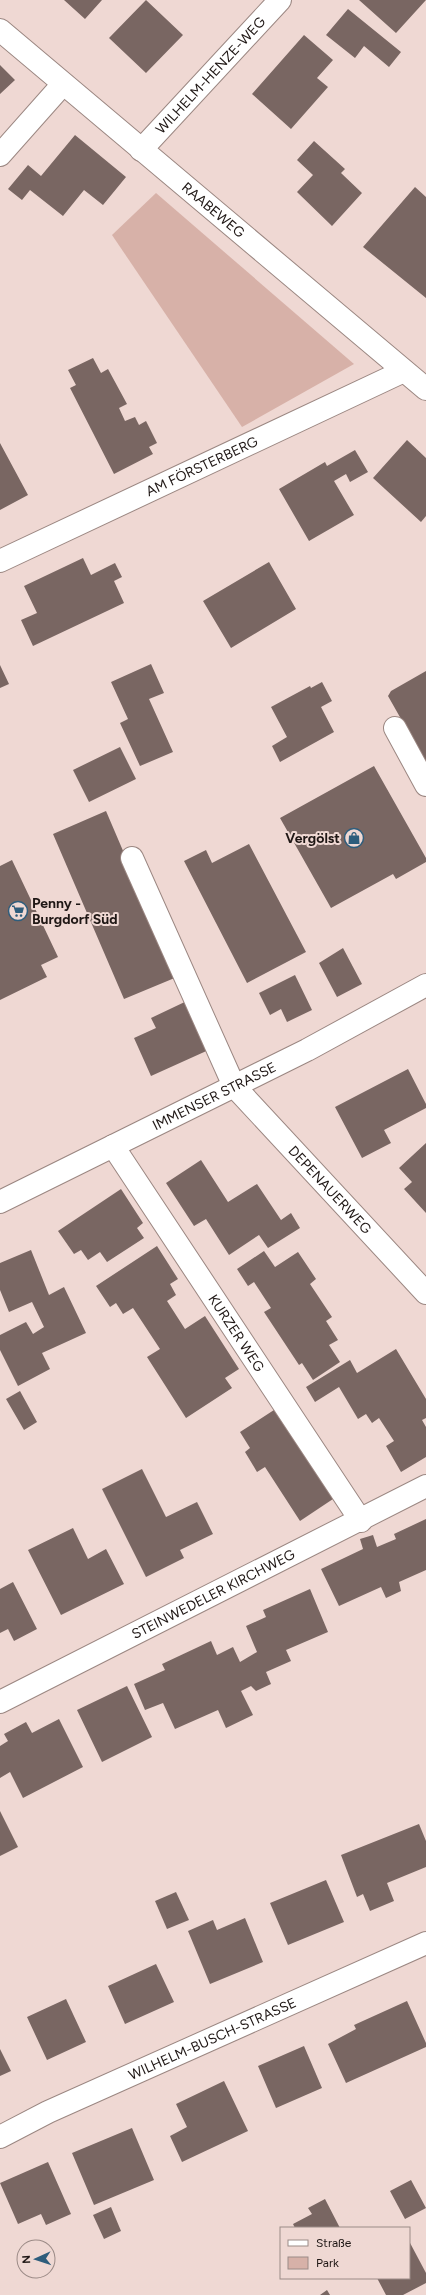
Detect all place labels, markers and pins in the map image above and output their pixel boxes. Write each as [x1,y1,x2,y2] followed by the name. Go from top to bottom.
[343,827,365,849] shop icon: Vergölst
[285,830,340,847] place label: Vergölst
[32,895,118,928] place label: Penny - Burgdorf Süd
[7,900,29,922] supermarket icon: Penny - Burgdorf Süd

